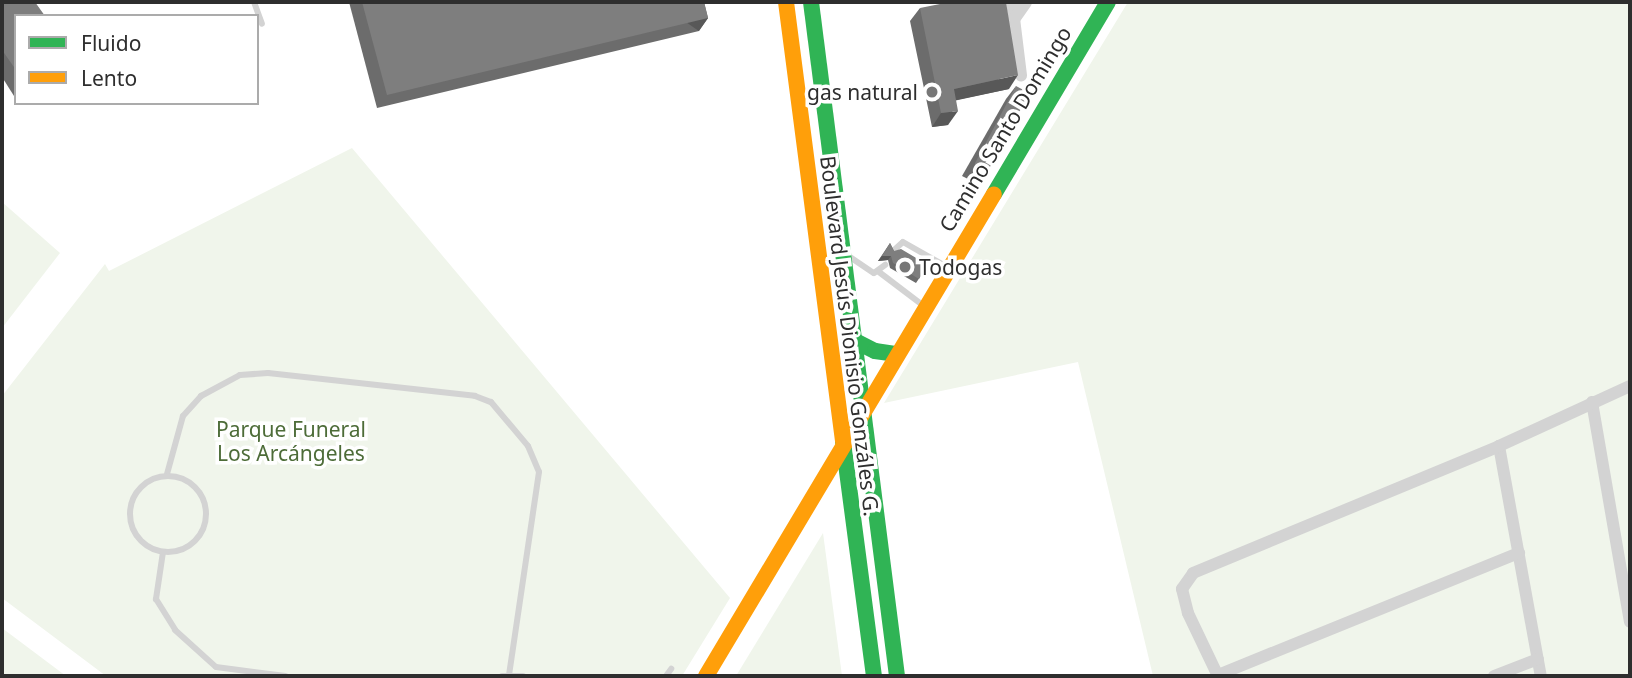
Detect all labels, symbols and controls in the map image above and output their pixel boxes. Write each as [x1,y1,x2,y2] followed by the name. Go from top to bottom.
[14,14,259,105] legend
[934,22,1076,236] street label: Camino Santo Domingo
[81,29,141,57] text: Fluido
[81,64,137,92] text: Lento
[807,79,918,105] place label: gas natural
[924,84,940,100] marker: gas natural
[815,154,885,518] street label: Boulevard Jesús Dionisio Gonzáles G.
[919,254,1002,280] place label: Todogas
[897,259,913,275] marker: Todogas
[216,416,366,466] park label: Parque Funeral Los Arcángeles

